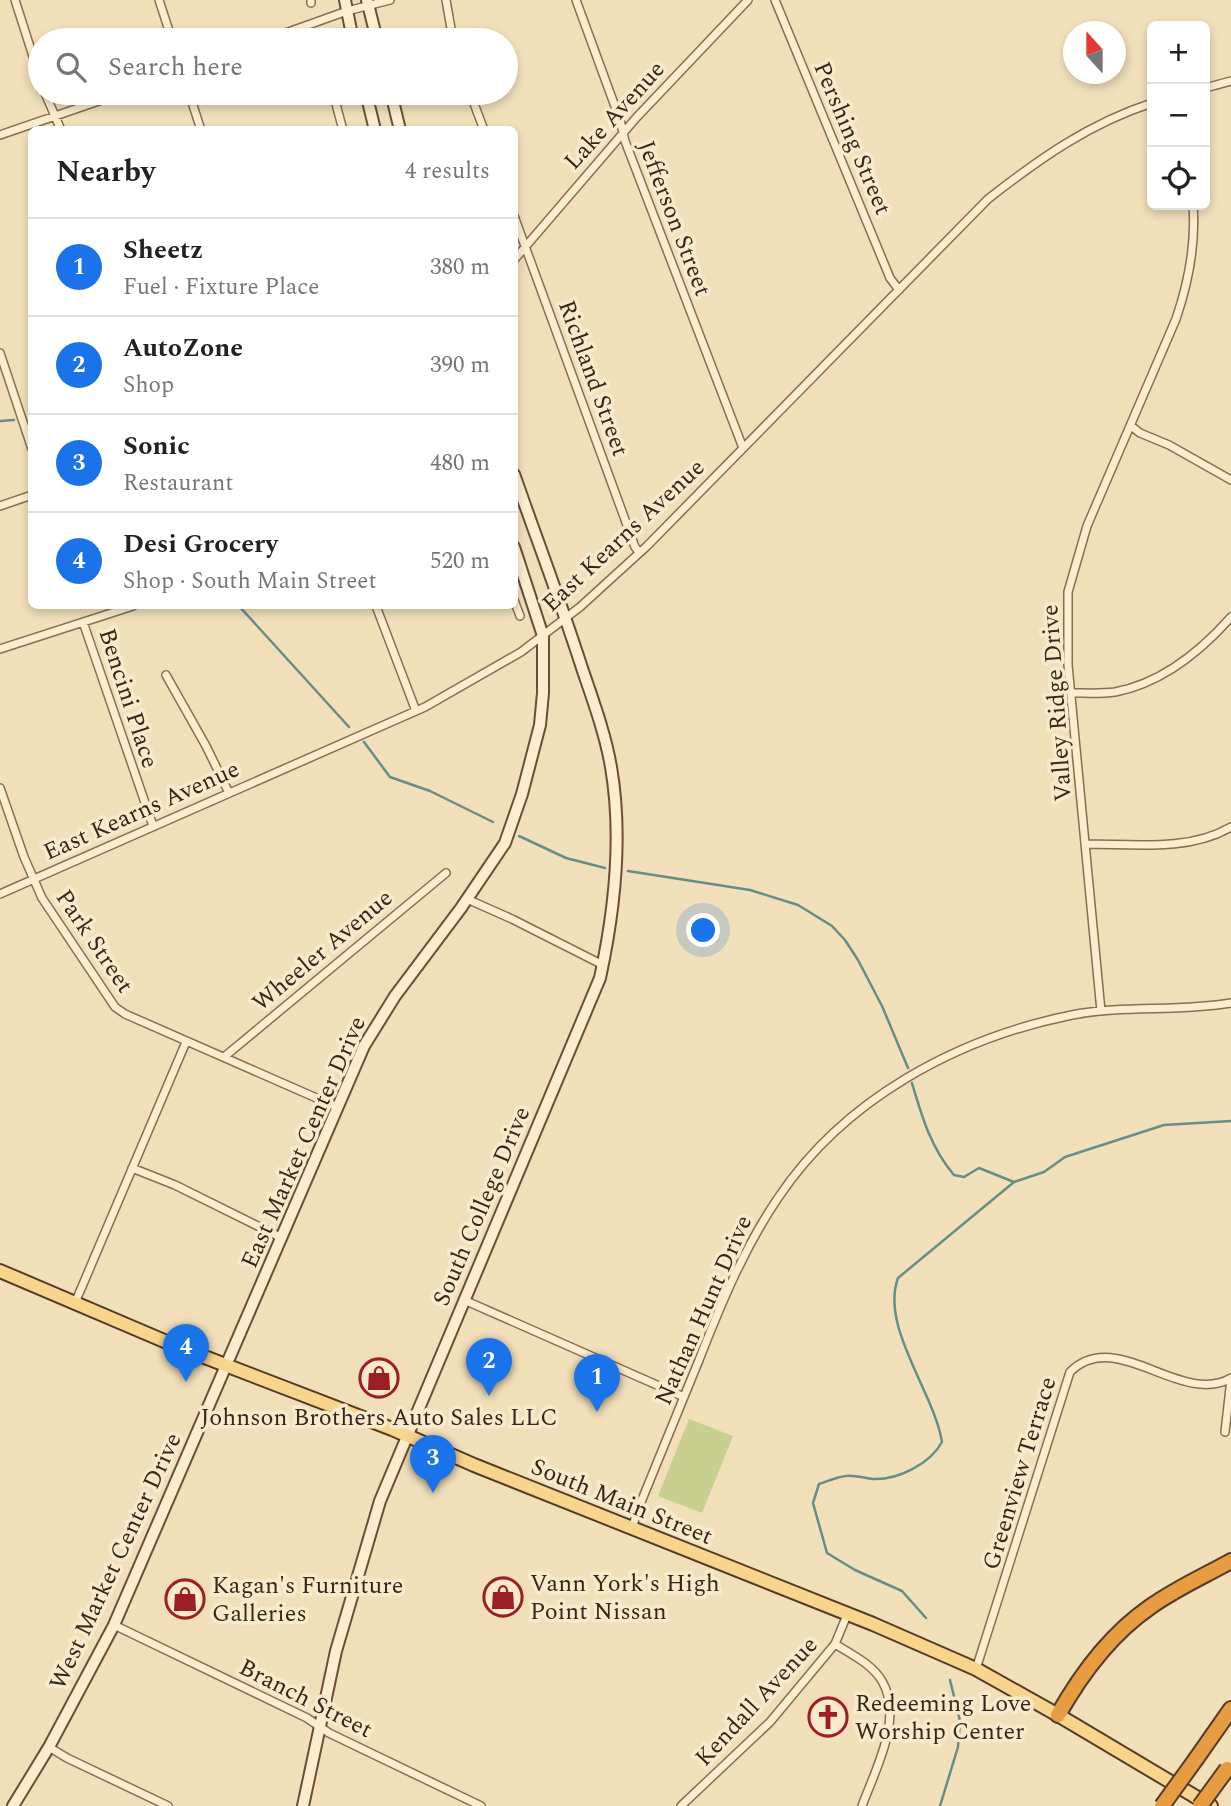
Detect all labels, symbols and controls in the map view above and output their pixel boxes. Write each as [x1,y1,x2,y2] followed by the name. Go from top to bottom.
[1063,21,1126,84] north arrow
[1147,21,1210,210] map controls
[1147,21,1210,84] button: +
[28,28,518,105] search box
[108,47,243,87] text: Search here
[52,48,90,86] icon: search
[556,53,674,178] street label: Lake Avenue
[804,56,901,221] street label: Pershing Street
[1147,84,1210,147] button: −
[628,135,720,302] street label: Jefferson Street
[1147,147,1210,210] button: locate
[56,149,155,195] text: Nearby
[405,154,490,189] text: 4 results
[123,230,203,270] text: Sheetz
[73,250,85,285] text: 1
[430,250,490,285] text: 380 m
[123,270,319,305] text: Fuel · Fixture Place
[548,295,638,462] street label: Richland Street
[123,328,243,368] text: AutoZone
[73,348,85,383] text: 2
[430,348,490,383] text: 390 m
[123,368,174,403] text: Shop
[123,426,190,466] text: Sonic
[73,446,85,481] text: 3
[430,446,490,481] text: 480 m
[534,450,713,621] street label: East Kearns Avenue
[123,466,233,501] text: Restaurant
[123,524,278,564] text: Desi Grocery
[73,544,85,579] text: 4
[430,544,490,579] text: 520 m
[123,564,377,599] text: Shop · South Main Street
[1032,603,1082,803] street label: Valley Ridge Drive
[88,624,168,773] street label: Bencini Place
[38,751,245,870] street label: East Kearns Avenue
[244,881,401,1021] street label: Wheeler Avenue
[46,882,142,1001] street label: Park Street
[686,913,720,947] your location
[232,1011,376,1274] street label: East Market Center Drive
[424,1101,540,1312] street label: South College Drive
[646,1210,762,1411] street label: Nathan Hunt Drive
[163,1324,209,1382] pin: 4
[466,1338,512,1396] pin: 2
[574,1354,620,1412] pin: 1
[358,1357,400,1399] shop icon: Johnson Brothers Auto Sales LLC
[973,1372,1066,1574] street label: Greenview Terrace
[200,1400,558,1436] place label: Johnson Brothers Auto Sales LLC
[40,1427,191,1696] street label: West Market Center Drive
[410,1435,456,1493] pin: 3
[525,1449,718,1555] street label: South Main Street
[530,1566,720,1630] place label: Vann York's High Point Nissan
[212,1568,403,1632] place label: Kagan's Furniture Galleries
[482,1576,524,1618] shop icon: Vann York's High Point Nissan
[164,1578,206,1620] shop icon: Kagan's Furniture Galleries
[687,1628,827,1775] street label: Kendall Avenue
[232,1650,379,1748] street label: Branch Street
[855,1686,1031,1750] place label: Redeeming Love Worship Center
[807,1696,849,1738] church icon: Redeeming Love Worship Center

